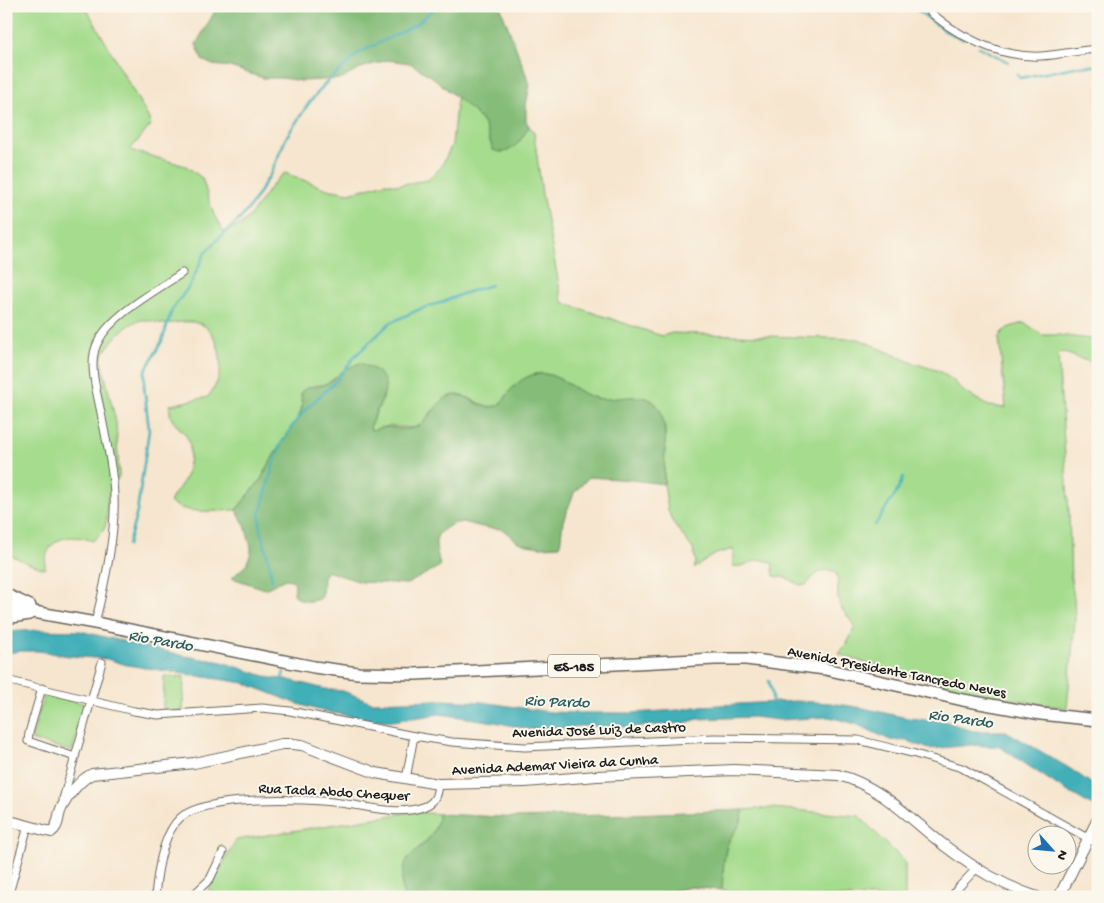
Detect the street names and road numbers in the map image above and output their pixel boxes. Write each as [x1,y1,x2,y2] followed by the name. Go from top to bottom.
[786,643,1008,703] street label: Avenida Presidente Tancredo Neves
[548,654,600,678] road number: ES-185
[512,719,687,743] street label: Avenida José Luiz de Castro
[451,752,659,780] street label: Avenida Ademar Vieira da Cunha
[258,780,411,806] street label: Rua Tacla Abdo Chequer

